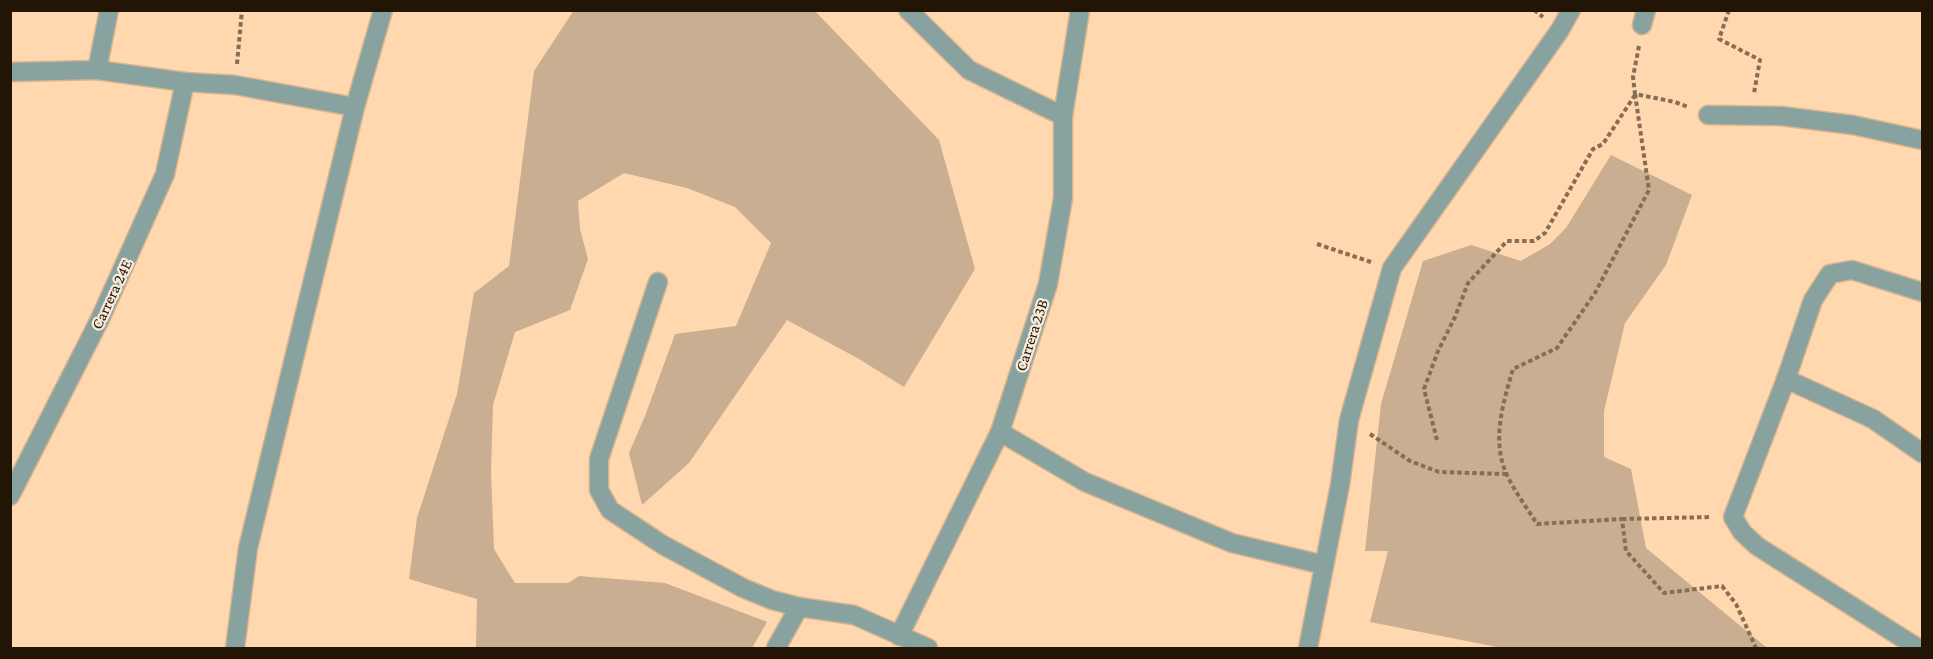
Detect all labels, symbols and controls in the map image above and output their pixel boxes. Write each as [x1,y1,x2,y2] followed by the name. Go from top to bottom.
[88,256,135,332] street label: Carrera 24E
[1012,297,1051,373] street label: Carrera 23B

